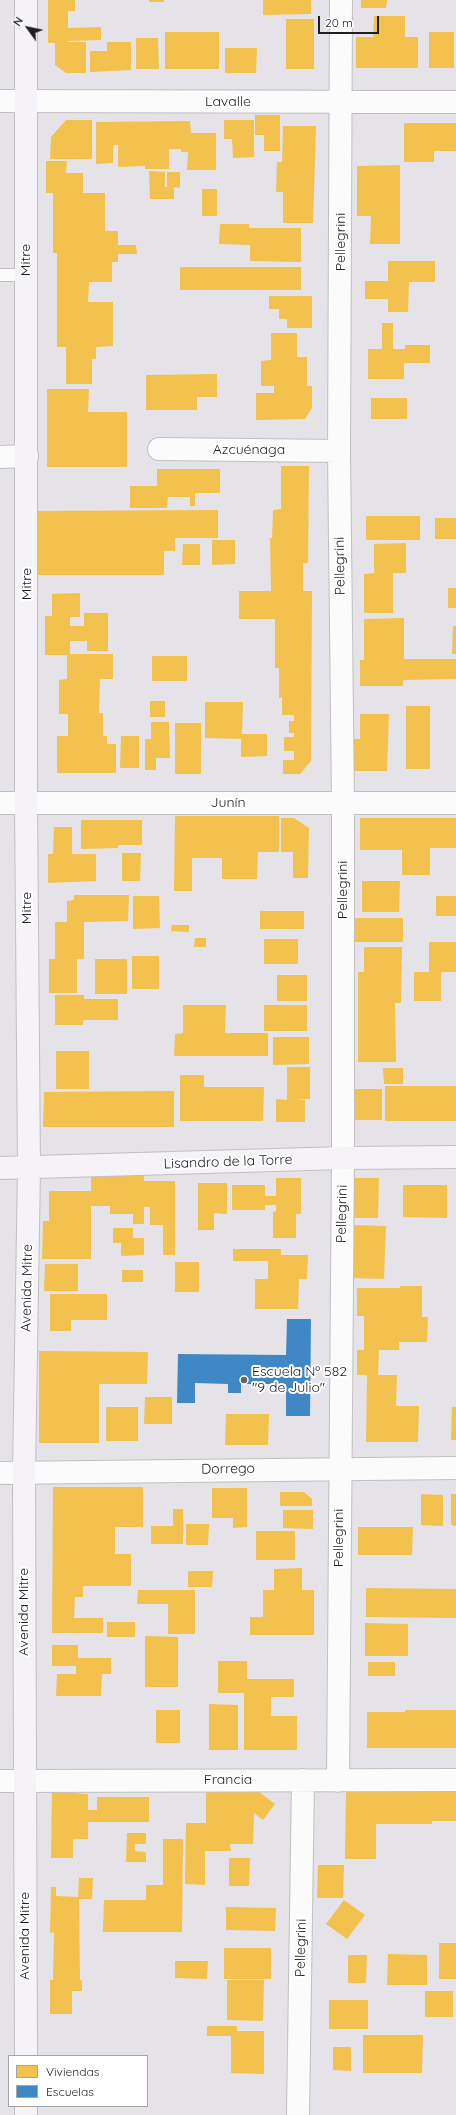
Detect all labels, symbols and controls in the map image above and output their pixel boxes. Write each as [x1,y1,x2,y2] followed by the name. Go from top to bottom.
[8,8,48,48] north arrow
[320,8,381,34] scale bar
[10,14,26,29] text: N
[325,15,353,30] text: 20 m
[205,94,251,110] street label: Lavalle
[333,213,349,271] street label: Pellegrini
[18,244,34,276] street label: Mitre
[213,442,285,458] street label: Azcuénaga
[331,537,349,595] street label: Pellegrini
[19,568,35,600] street label: Mitre
[210,795,246,811] street label: Junín
[335,861,351,919] street label: Pellegrini
[19,892,35,924] street label: Mitre
[163,1151,293,1173] street label: Lisandro de la Torre
[333,1185,351,1243] street label: Pellegrini
[18,1244,36,1332] street label: Avenida Mitre
[252,1364,347,1396] place label: Escuela Nº 582 "9 de Julio"
[239,1375,249,1385] marker: Escuela Nº 582 "9 de Julio"
[201,1460,255,1478] street label: Dorrego
[331,1509,347,1567] street label: Pellegrini
[16,1568,32,1656] street label: Avenida Mitre
[204,1772,252,1788] street label: Francia
[17,1892,33,1980] street label: Avenida Mitre
[292,1919,310,1977] street label: Pellegrini
[8,2055,148,2107] legend
[46,2064,99,2079] text: Viviendas
[46,2084,94,2099] text: Escuelas

